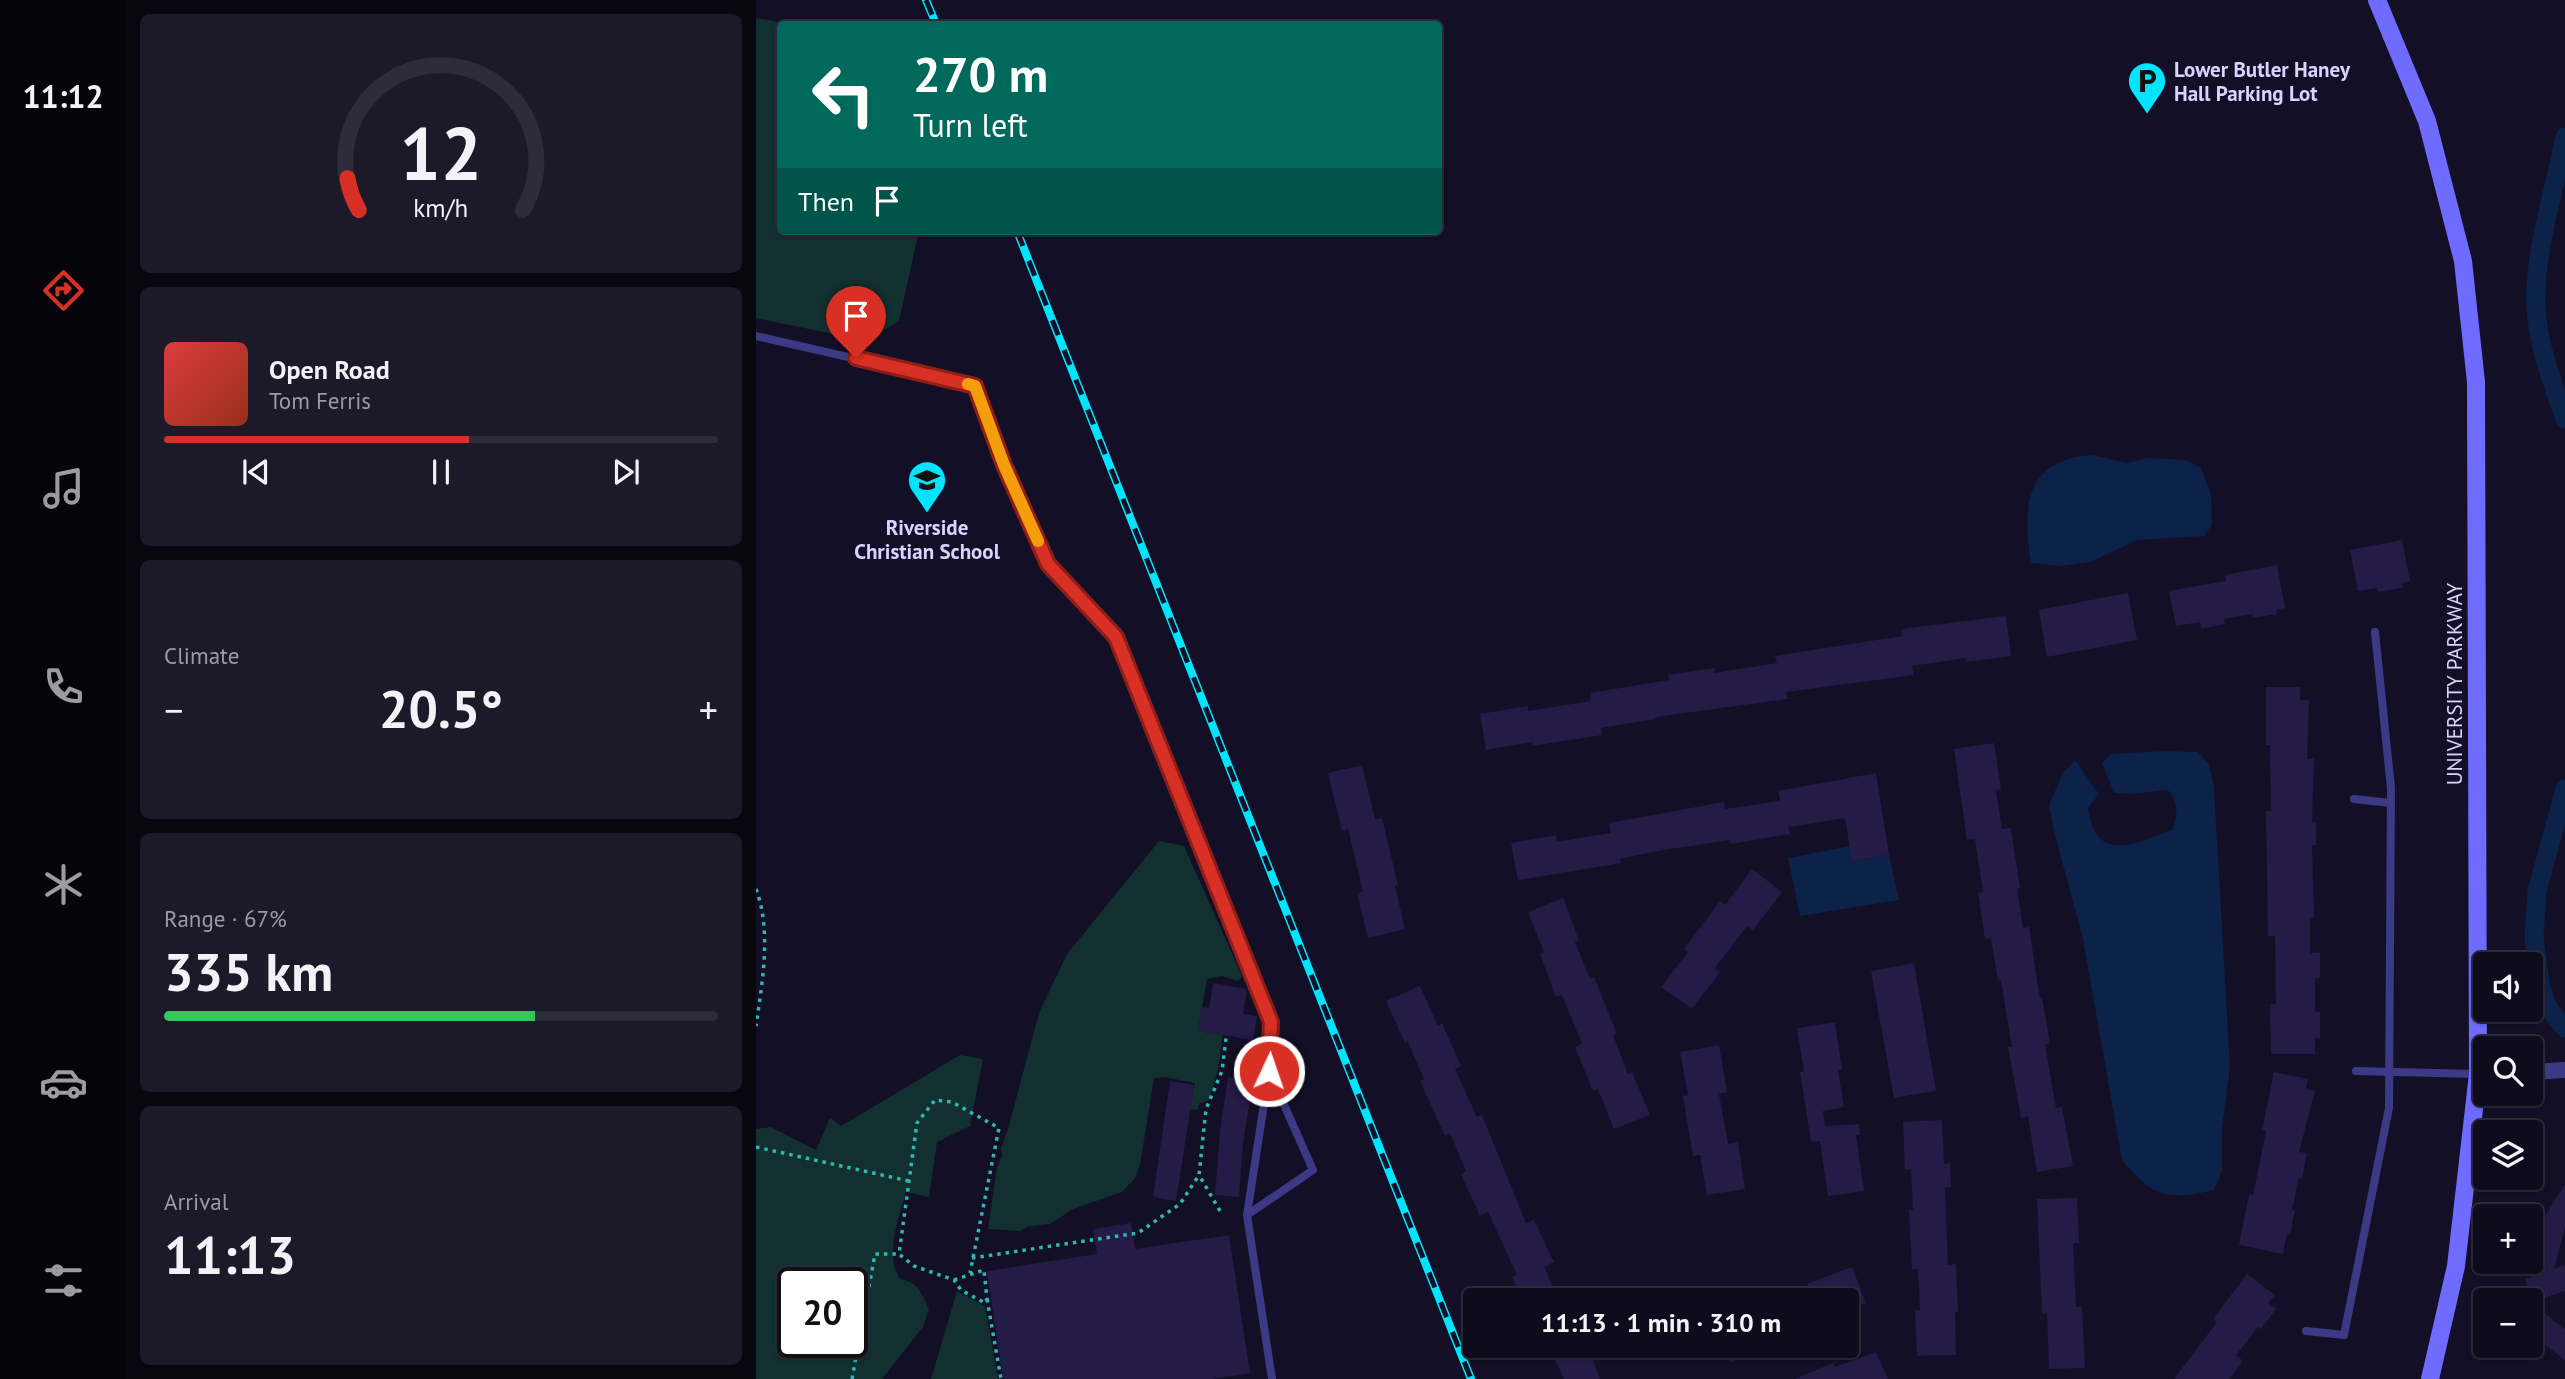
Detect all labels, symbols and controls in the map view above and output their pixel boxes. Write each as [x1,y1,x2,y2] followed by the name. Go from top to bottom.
[913,42,1048,106] text: 270 m
[798,49,889,140] icon: left
[2174,56,2351,107] place label: Lower Butler Haney Hall Parking Lot
[2126,60,2168,115] parking icon: Lower Butler Haney Hall Parking Lot
[22,75,104,117] text: 11:12
[913,104,1028,146] text: Turn left
[400,106,482,200] text: 12
[868,182,906,220] icon: arrive
[798,185,854,218] text: Then
[414,191,468,223] text: km/h
[39,266,88,315] icon: directions
[826,286,886,358] pin
[837,297,875,335] icon: arrive
[269,353,390,386] text: Open Road
[269,386,371,415] text: Tom Ferris
[237,453,275,491] icon: previous
[422,453,460,491] icon: pause
[607,453,645,491] icon: next
[906,459,948,514] school or university icon: Riverside Christian School
[39,464,88,513] icon: music
[854,514,1001,565] place label: Riverside Christian School
[2441,582,2468,785] street label: UNIVERSITY PARKWAY
[164,641,239,670] text: Climate
[39,662,88,711] icon: phone
[379,675,503,742] text: 20.5°
[164,685,183,734] text: −
[699,685,718,734] text: +
[39,860,88,909] icon: climate
[164,904,287,933] text: Range · 67%
[164,938,333,1005] text: 335 km
[2473,952,2543,1358] map controls
[2473,952,2543,1022] button: sound
[1232,1034,1306,1108] position arrow
[2473,1036,2543,1106] button: search
[39,1058,88,1107] icon: car
[2473,1120,2543,1190] button: layers
[164,1187,228,1216] text: Arrival
[2473,1204,2543,1274] button: +
[164,1221,296,1288] text: 11:13
[39,1256,88,1305] icon: filters
[777,1267,868,1358] speed limit sign: 20
[2473,1288,2543,1358] button: −
[1541,1306,1781,1339] text: 11:13 · 1 min · 310 m

